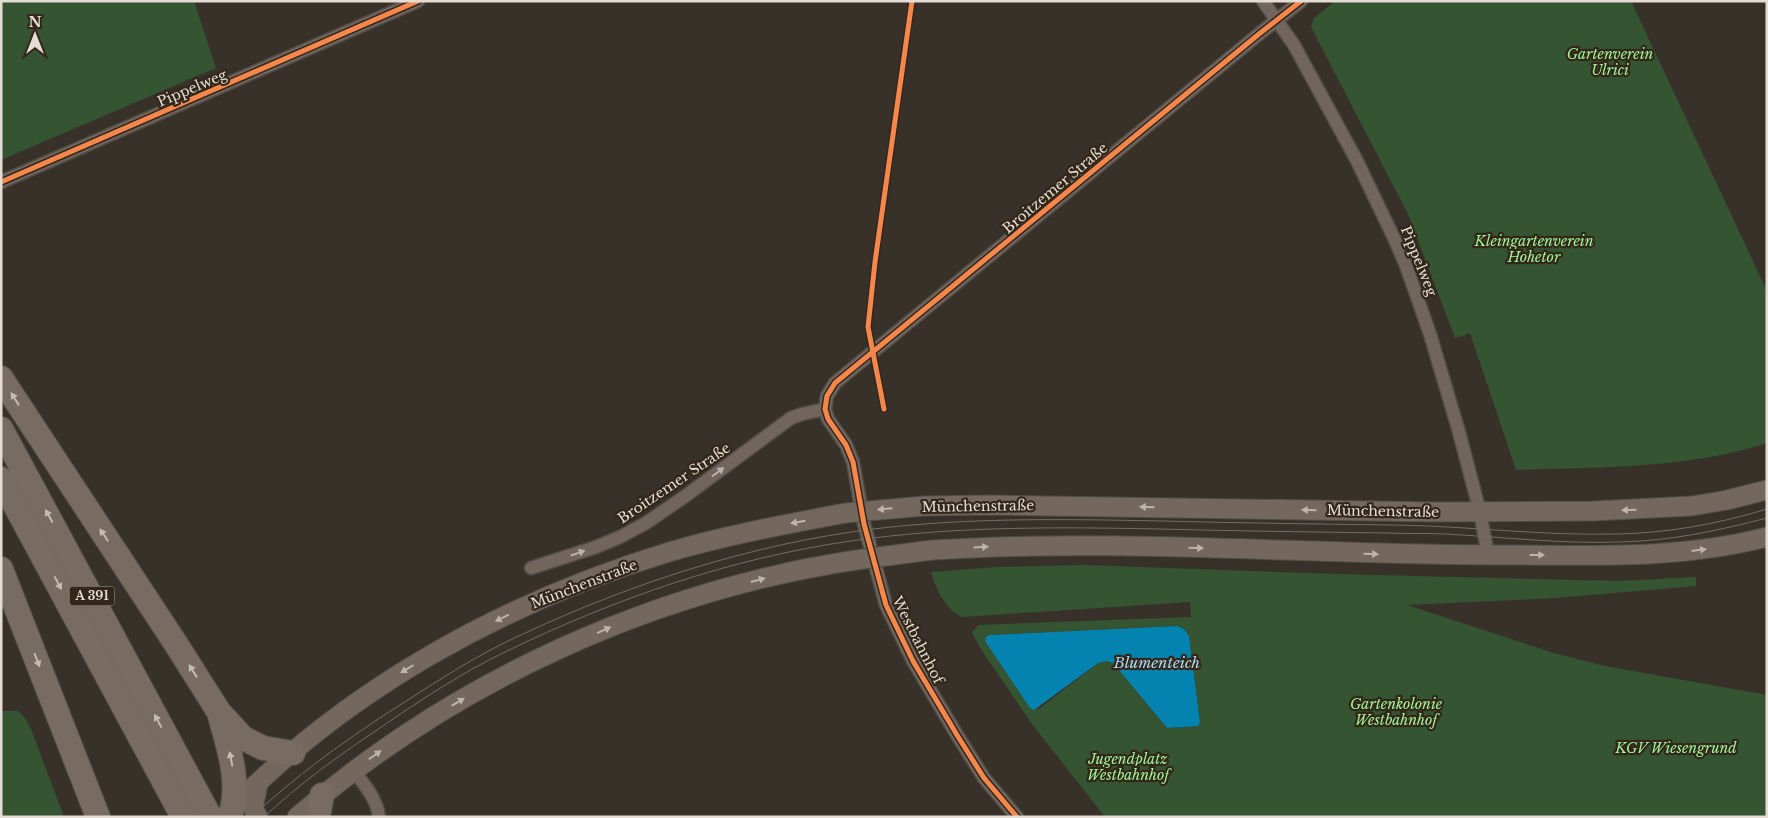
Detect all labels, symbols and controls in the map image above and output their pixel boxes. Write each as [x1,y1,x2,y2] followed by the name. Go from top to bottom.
[10,10,60,60] north arrow
[28,13,42,31] text: N
[1567,45,1654,79] park label: Gartenverein Ulrici
[154,65,230,111] street label: Pippelweg
[999,139,1111,237] street label: Broitzemer Straße
[1397,223,1441,299] street label: Pippelweg
[1474,232,1594,266] park label: Kleingartenverein Hohetor
[10,393,19,406] one-way arrow
[614,439,734,527] street label: Broitzemer Straße
[711,467,724,478] one-way arrow
[922,496,1034,516] street label: Münchenstraße
[1327,501,1439,521] street label: Münchenstraße
[1138,503,1154,511] one-way arrow
[1301,505,1317,513] one-way arrow
[877,506,893,514] one-way arrow
[1620,506,1636,514] one-way arrow
[45,508,53,523] one-way arrow
[791,518,806,526] one-way arrow
[99,529,109,542] one-way arrow
[973,542,989,550] one-way arrow
[1188,544,1204,552] one-way arrow
[1691,546,1707,554] one-way arrow
[571,549,586,557] one-way arrow
[1363,550,1379,558] one-way arrow
[1529,551,1545,559] one-way arrow
[528,555,640,613] street label: Münchenstraße
[751,575,766,583] one-way arrow
[54,576,62,590] one-way arrow
[70,586,114,606] road number: A 391
[888,592,949,689] street label: Westbahnhof
[494,614,509,622] one-way arrow
[597,626,611,634] one-way arrow
[33,653,41,668] one-way arrow
[1113,653,1201,672] water label: Blumenteich
[189,664,198,677] one-way arrow
[401,665,414,674] one-way arrow
[1350,695,1443,729] park label: Gartenkolonie Westbahnhof
[452,697,465,706] one-way arrow
[154,714,163,727] one-way arrow
[1614,739,1737,757] park label: KGV Wiesengrund
[226,750,234,766] one-way arrow
[368,750,382,760] one-way arrow
[1087,750,1172,784] park label: Jugendplatz Westbahnhof

